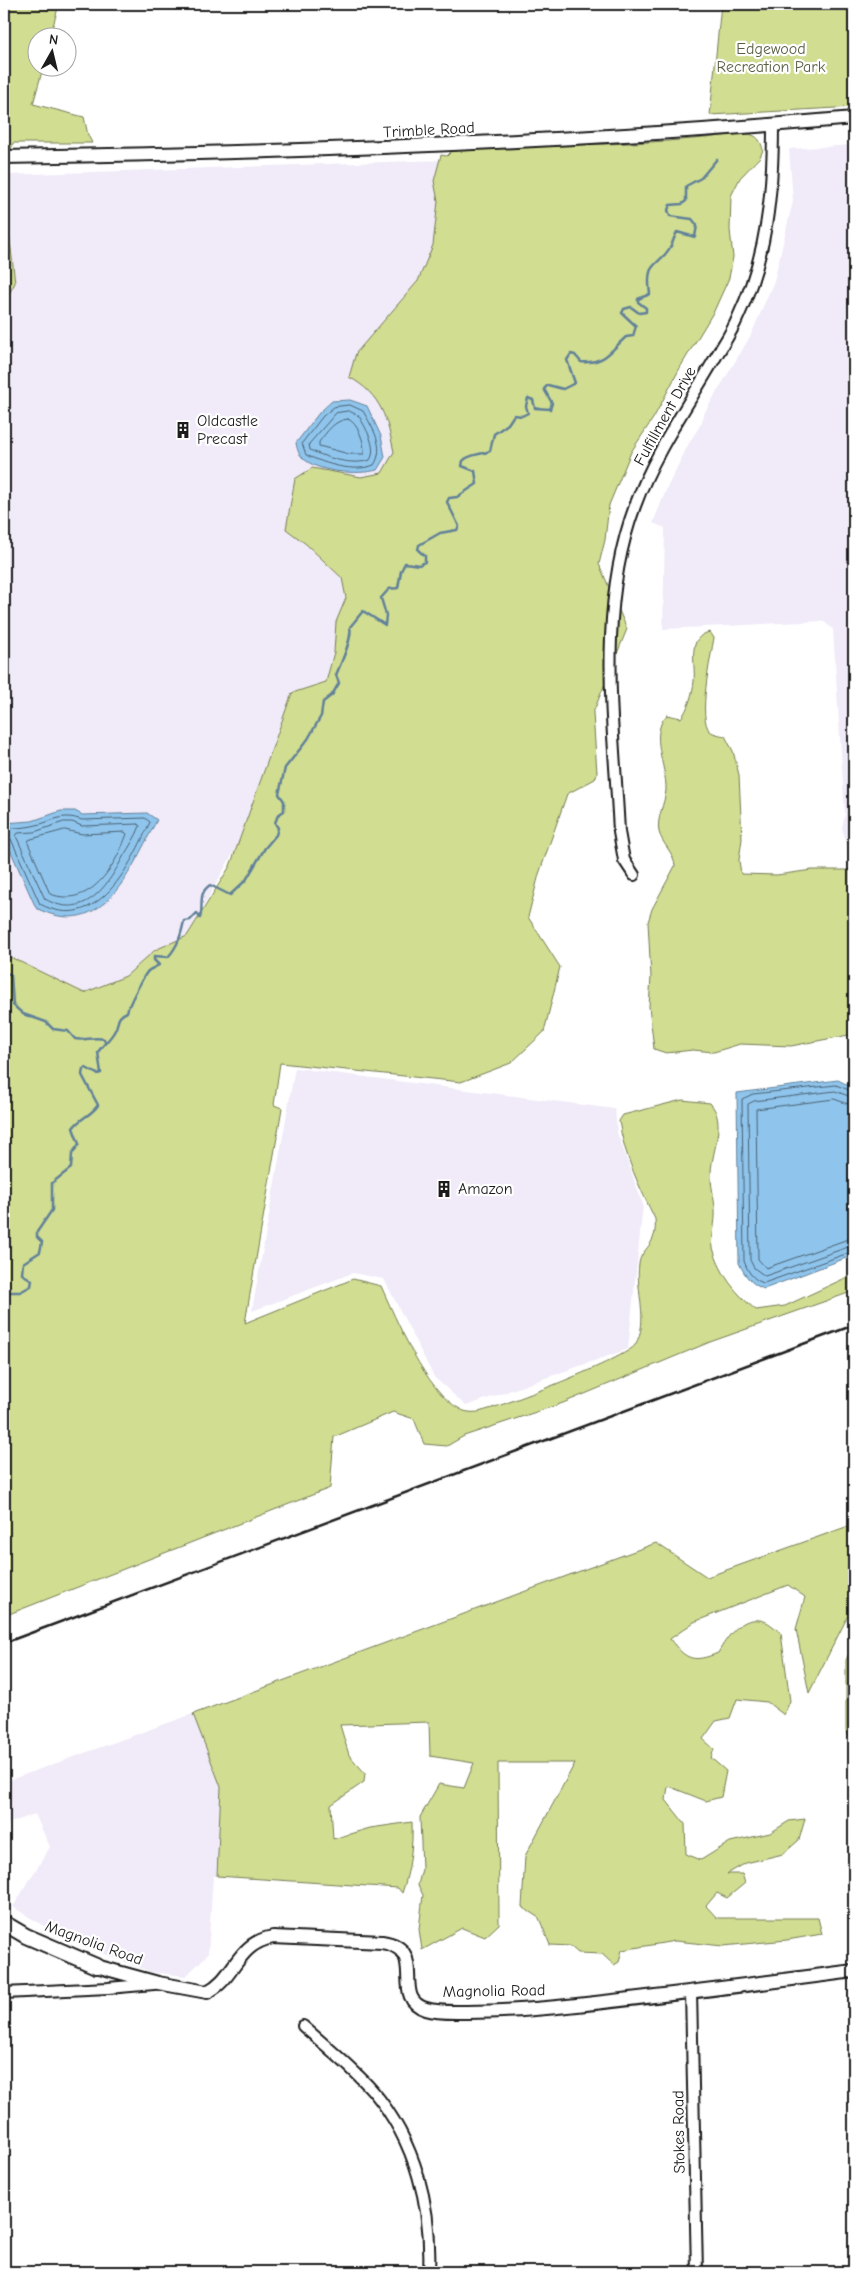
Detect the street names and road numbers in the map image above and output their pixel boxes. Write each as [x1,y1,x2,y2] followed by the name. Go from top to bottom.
[383,119,475,141] street label: Trimble Road
[630,363,700,469] street label: Fulfillment Drive
[43,1917,145,1969] street label: Magnolia Road
[442,1981,546,2001] street label: Magnolia Road
[669,2090,689,2174] street label: Stokes Road

